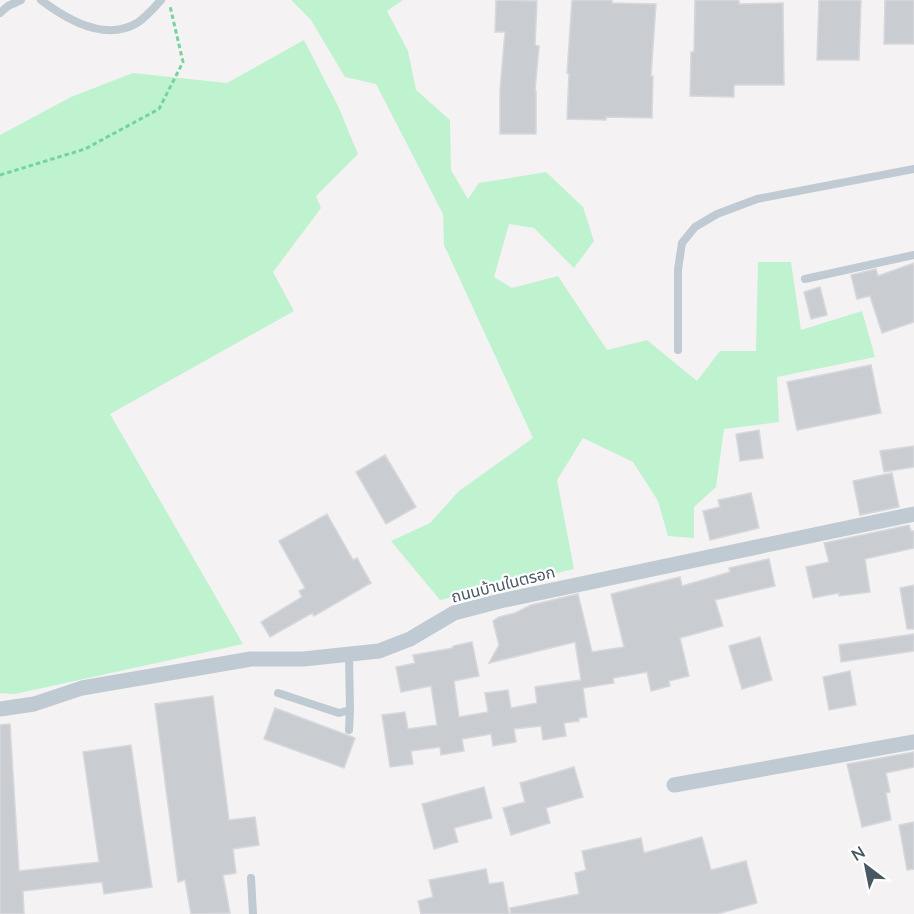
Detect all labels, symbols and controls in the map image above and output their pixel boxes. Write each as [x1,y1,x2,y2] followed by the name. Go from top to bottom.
[449,561,557,606] street label: ถนนบ้านในตรอก
[836,836,896,896] north arrow
[848,842,868,864] text: N

